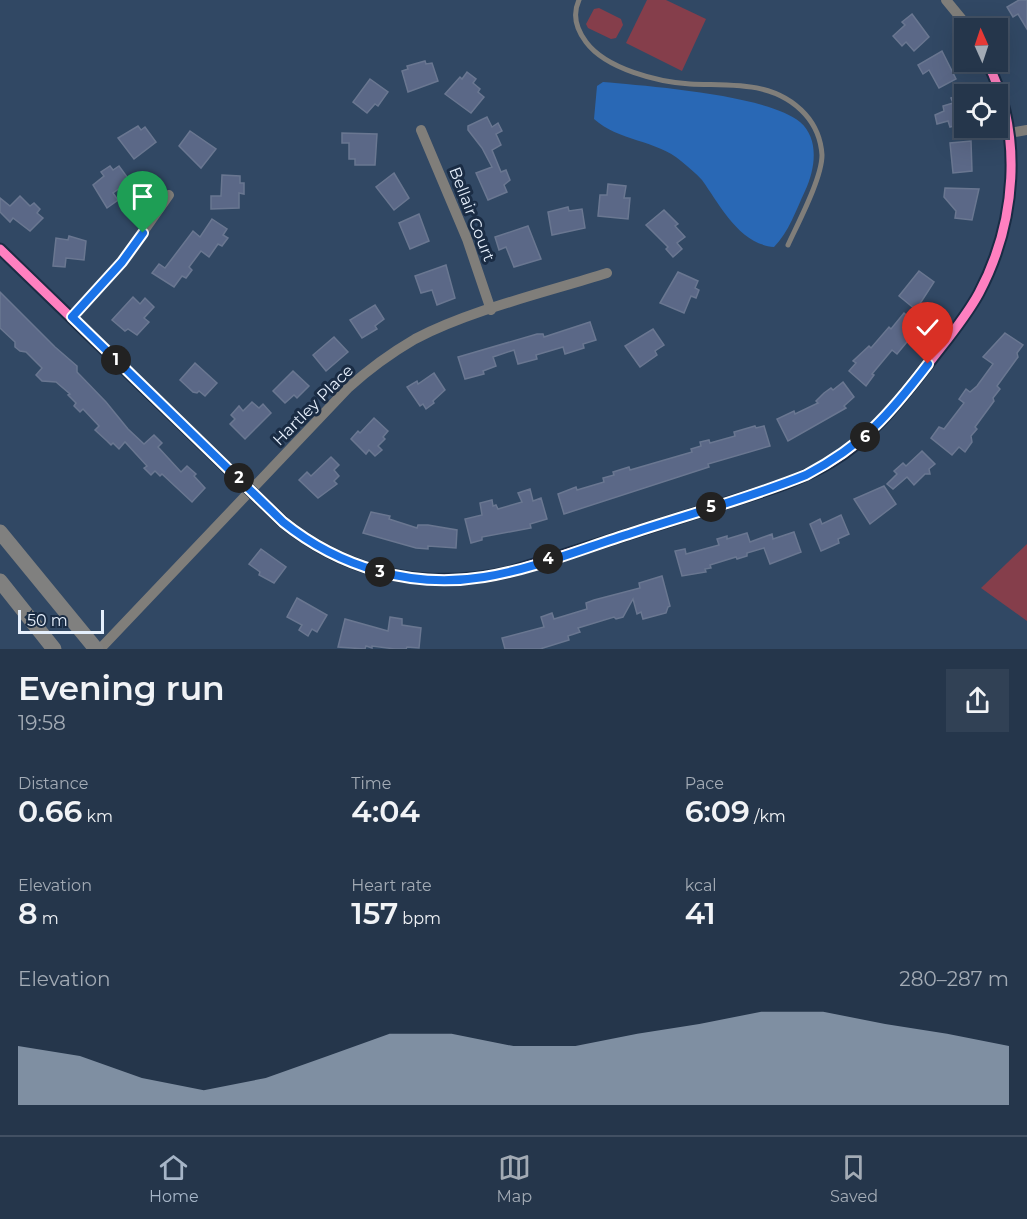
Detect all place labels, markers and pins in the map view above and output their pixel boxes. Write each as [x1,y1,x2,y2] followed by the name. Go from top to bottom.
[117,171,168,233] pin
[902,302,953,364] pin
[101,345,131,375] pin: 1
[850,422,880,452] pin: 6
[224,463,254,493] pin: 2
[696,492,726,522] pin: 5
[533,544,563,574] pin: 4
[365,557,395,587] pin: 3

